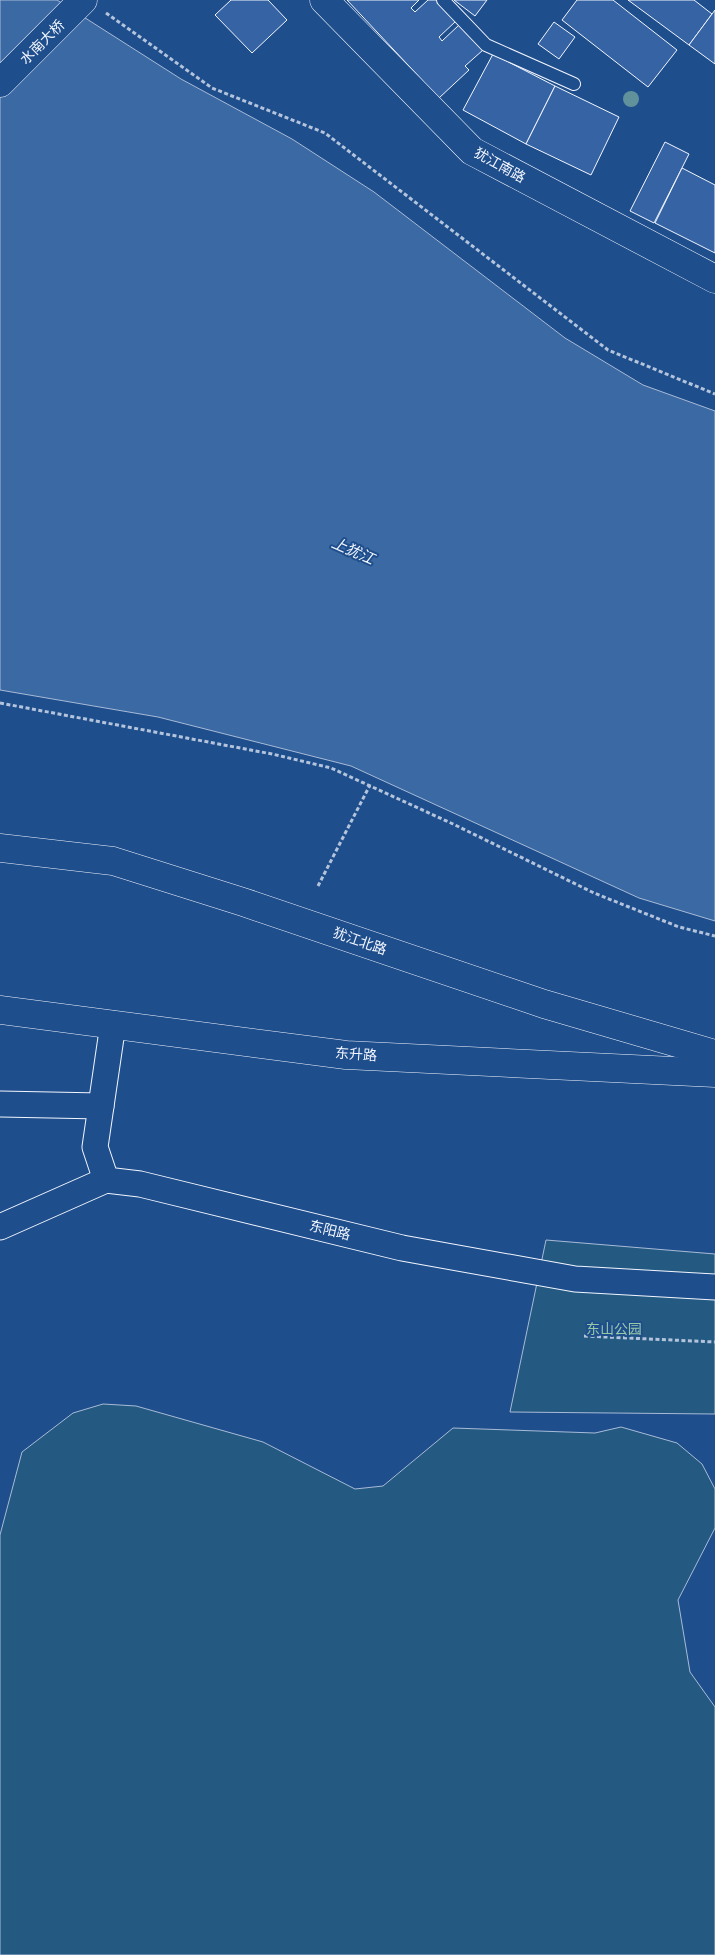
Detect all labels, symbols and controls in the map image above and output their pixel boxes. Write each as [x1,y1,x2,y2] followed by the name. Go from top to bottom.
[16,16,67,67] street label: 水南大桥
[472,144,529,186] street label: 犹江南路
[329,533,379,568] water label: 上犹江
[331,923,389,958] street label: 犹江北路
[334,1044,378,1063] street label: 东升路
[308,1216,353,1243] street label: 东阳路
[586,1320,642,1337] park label: 东山公园

